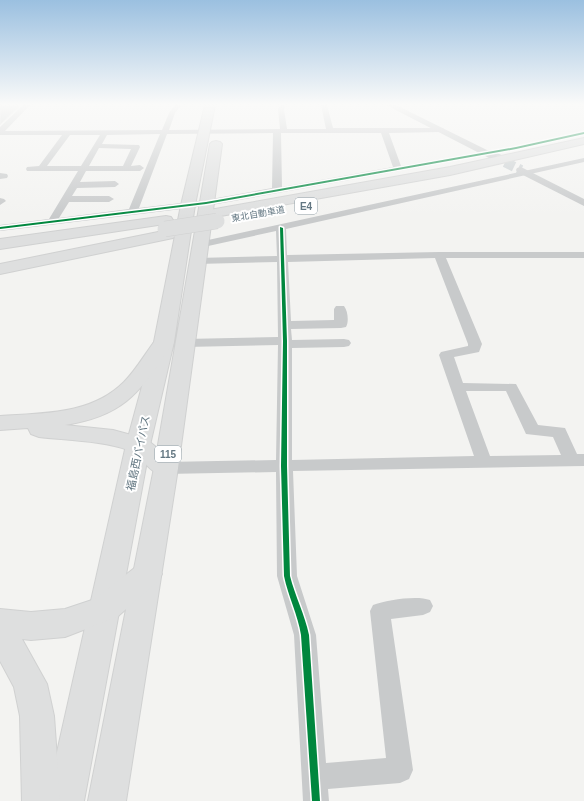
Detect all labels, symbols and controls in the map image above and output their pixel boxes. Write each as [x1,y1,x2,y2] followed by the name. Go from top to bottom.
[295,198,317,214] road number: E4
[231,204,285,224] street label: 東北自動車道
[124,414,152,492] street label: 福島西バイパス
[155,446,181,462] road number: 115

